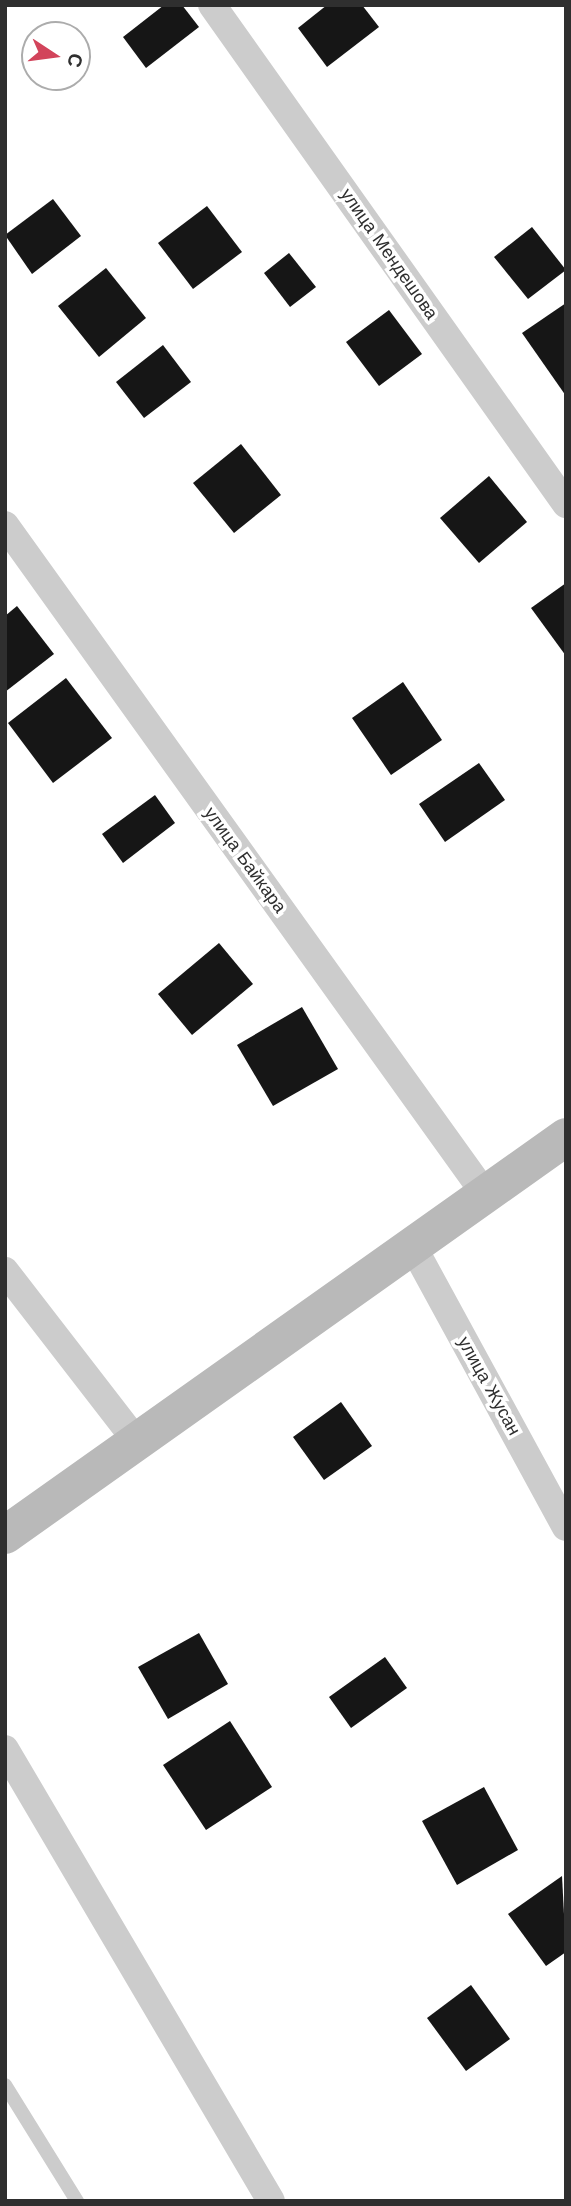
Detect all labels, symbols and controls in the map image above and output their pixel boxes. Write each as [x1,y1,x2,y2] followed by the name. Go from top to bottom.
[21,21,91,91] north arrow
[62,51,88,70] text: С
[336,184,442,324] street label: улица Мендешова
[199,803,291,917] street label: улица Байкара
[453,1333,525,1439] street label: улица Жусан

